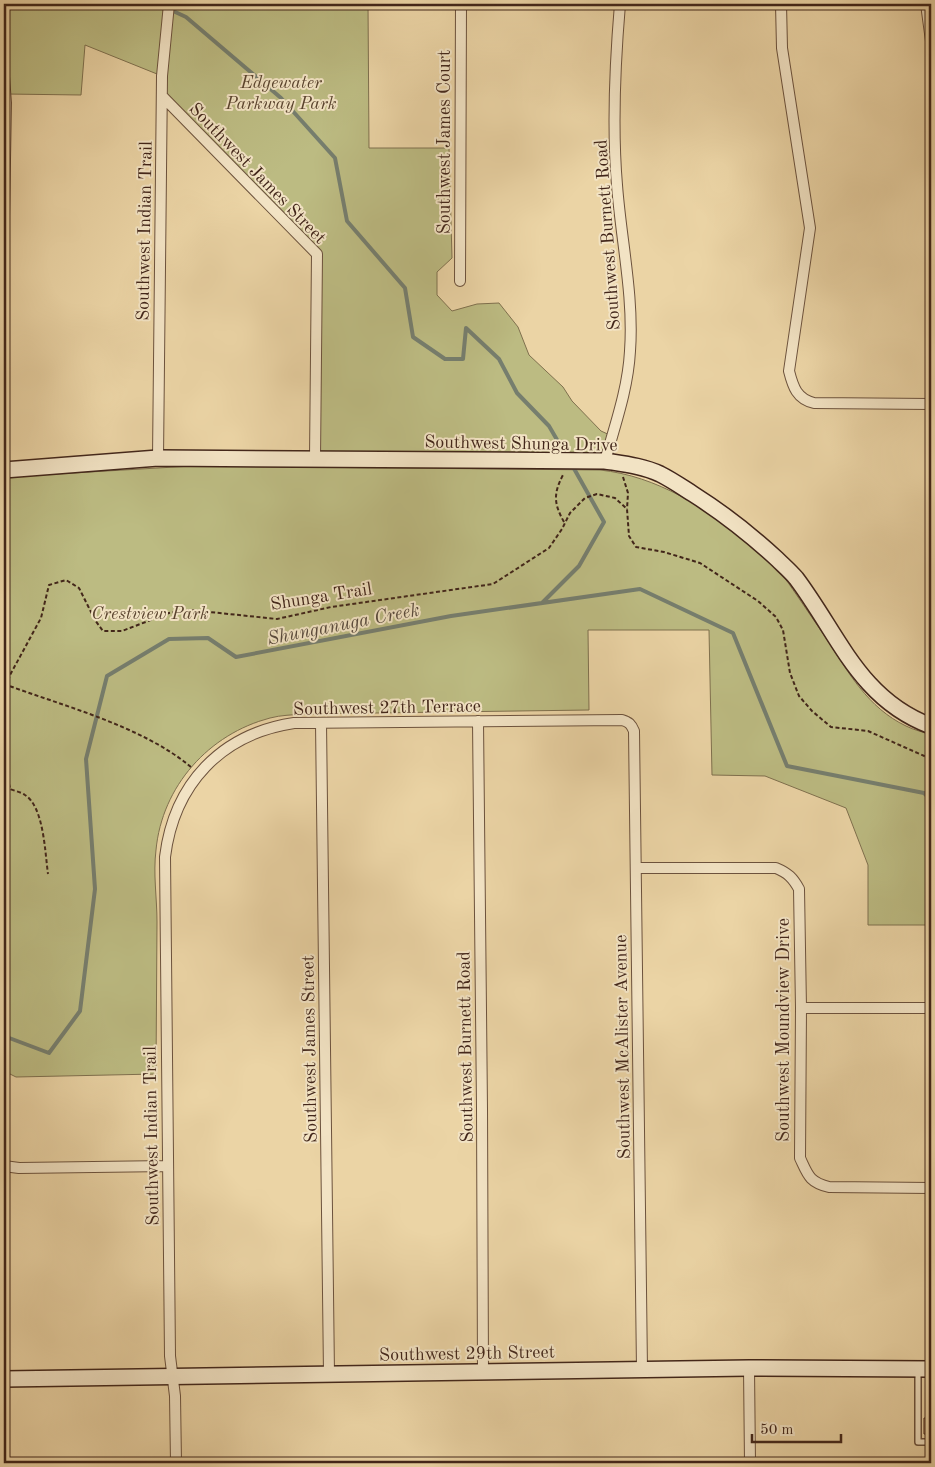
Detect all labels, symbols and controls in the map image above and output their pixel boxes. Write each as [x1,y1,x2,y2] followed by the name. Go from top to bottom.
[436,50,454,234] street label: Southwest James Court
[224,74,337,113] park label: Edgewater Parkway Park
[185,100,329,248] street label: Southwest James Street
[592,139,624,331] street label: Southwest Burnett Road
[134,141,156,321] street label: Southwest Indian Trail
[424,433,618,455] street label: Southwest Shunga Drive
[269,580,373,614] street label: Shunga Trail
[266,601,421,650] water label: Shunganuga Creek
[91,605,209,623] park label: Crestview Park
[293,697,481,719] street label: Southwest 27th Terrace
[775,918,793,1142] street label: Southwest Moundview Drive
[612,934,634,1159] street label: Southwest McAlister Avenue
[455,951,477,1143] street label: Southwest Burnett Road
[299,955,321,1143] street label: Southwest James Street
[141,1046,163,1226] street label: Southwest Indian Trail
[379,1343,555,1365] street label: Southwest 29th Street
[752,1412,841,1444] scale bar
[760,1423,794,1438] text: 50 m

